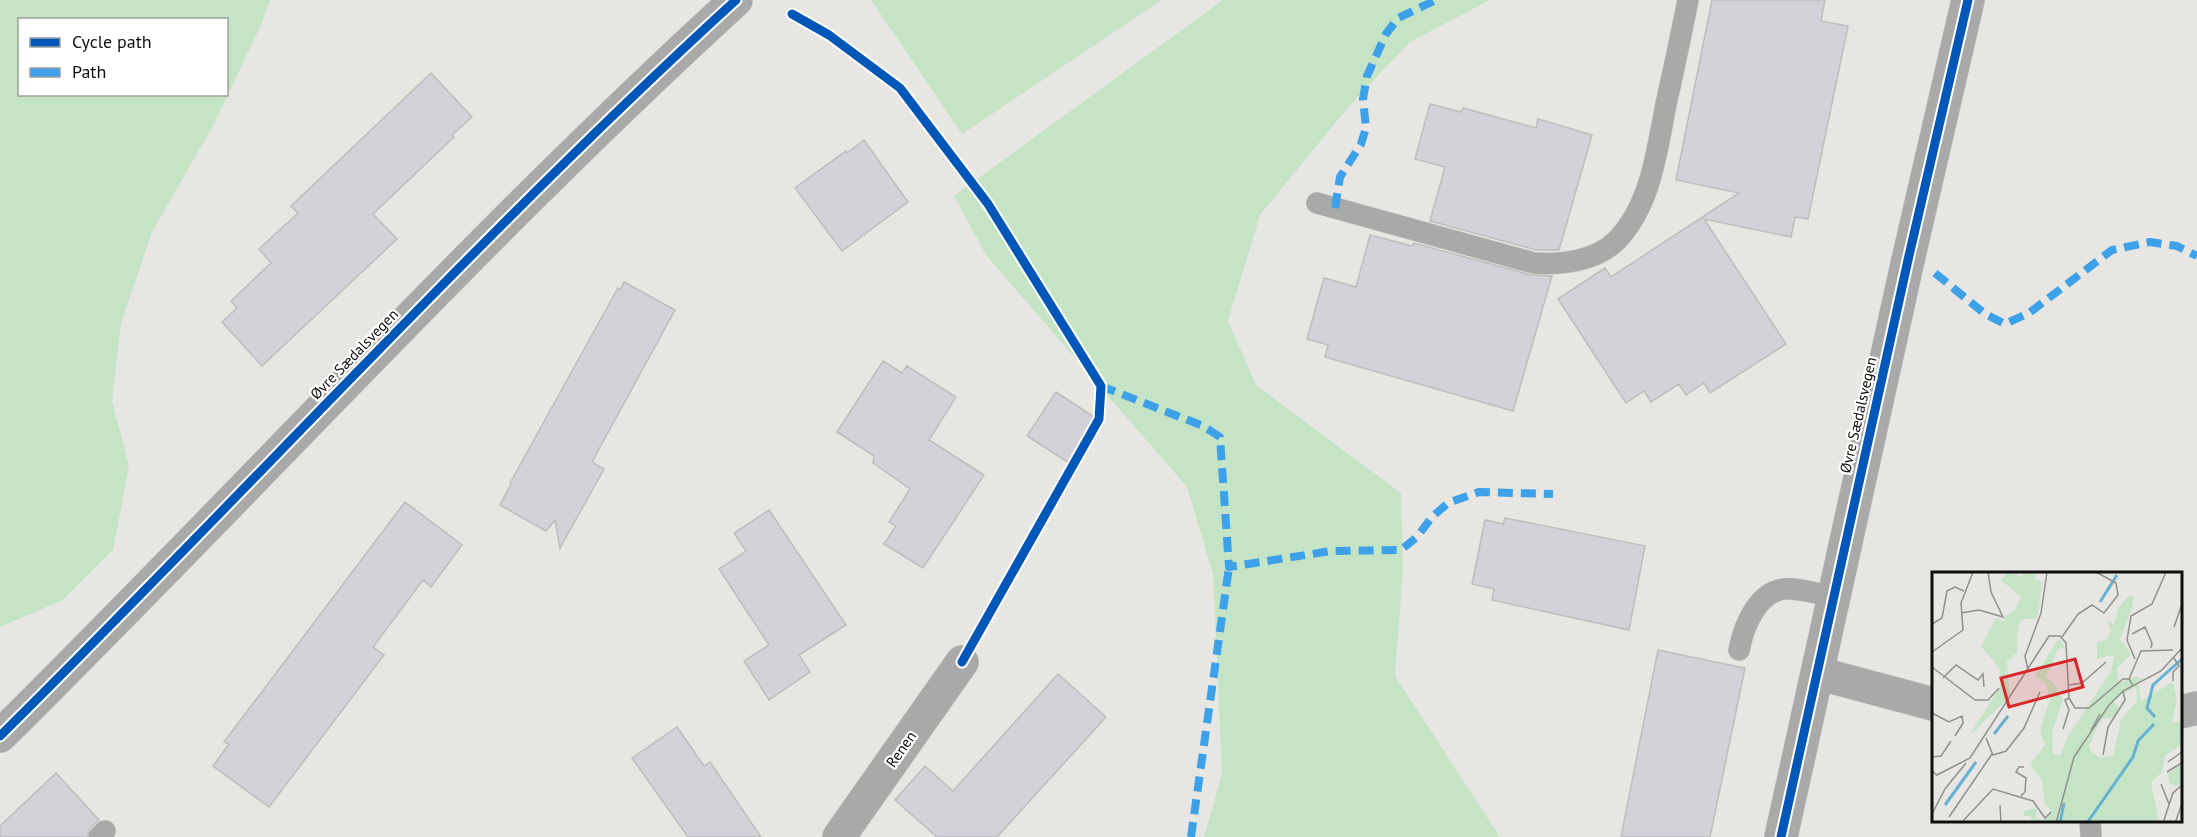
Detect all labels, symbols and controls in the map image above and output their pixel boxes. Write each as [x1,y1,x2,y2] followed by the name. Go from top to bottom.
[18,18,228,96] legend
[72,30,152,53] text: Cycle path
[72,60,106,83] text: Path
[306,305,402,403] street label: Øvre Sædalsvegen
[1835,355,1881,475] street label: Øvre Sædalsvegen
[1932,572,2182,822] inset map
[882,727,920,771] street label: Renen

